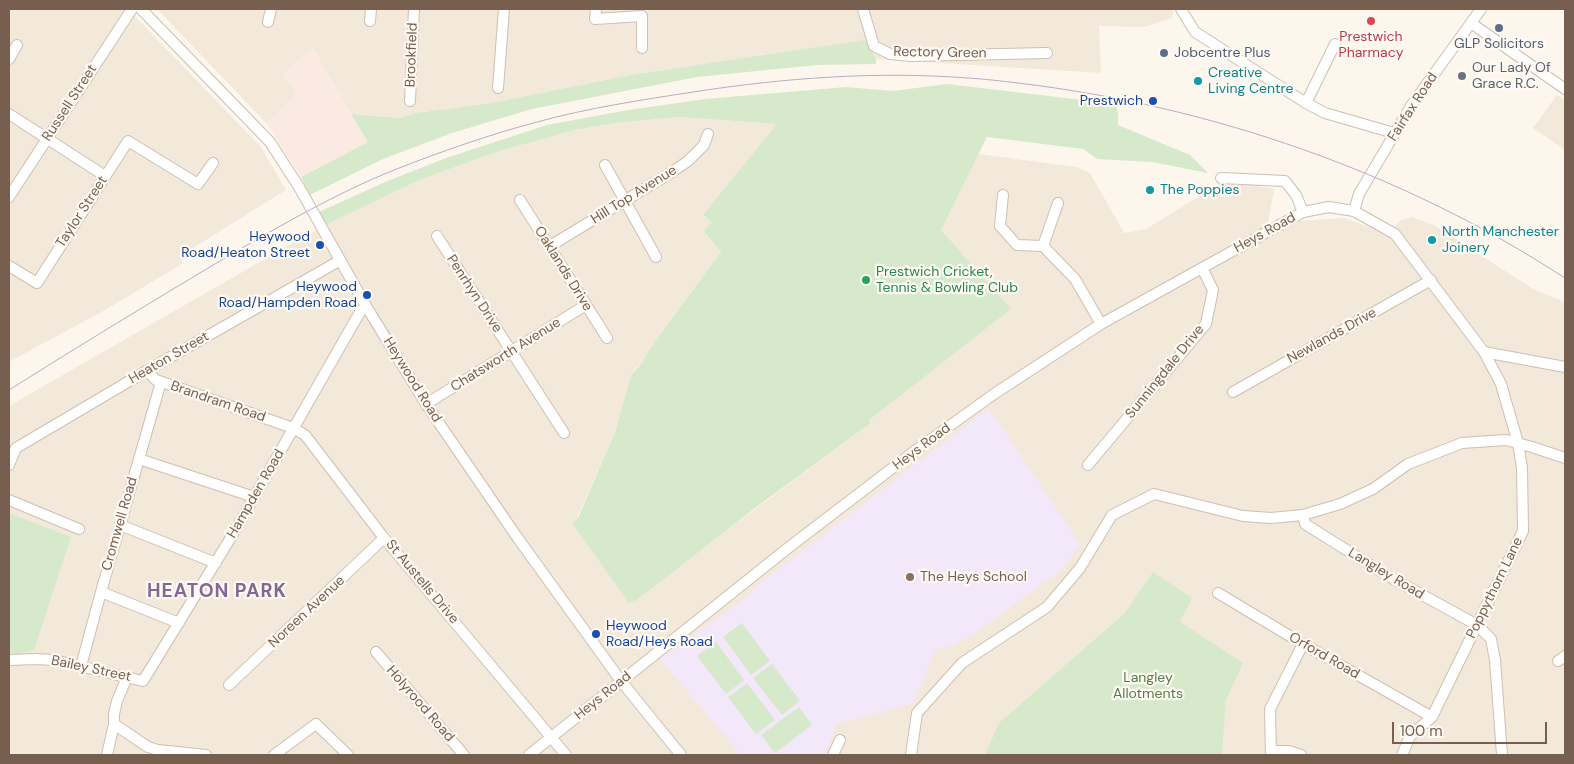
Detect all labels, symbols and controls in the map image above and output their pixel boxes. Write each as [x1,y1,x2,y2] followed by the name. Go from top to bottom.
[1365,15,1377,27] marker: Prestwich Pharmacy
[402,22,422,88] street label: Brookfield
[1493,22,1505,34] marker: GLP Solicitors
[1339,29,1403,62] place label: Prestwich Pharmacy
[1454,36,1544,52] place label: GLP Solicitors
[893,44,987,62] street label: Rectory Green
[1174,45,1270,61] place label: Jobcentre Plus
[1158,47,1170,59] marker: Jobcentre Plus
[1472,60,1551,92] place label: Our Lady Of Grace R.C.
[39,62,101,144] street label: Russell Street
[1208,65,1293,98] place label: Creative Living Centre
[1385,69,1441,145] street label: Fairfax Road
[1456,70,1468,82] marker: Our Lady Of Grace R.C.
[1192,75,1204,87] marker: Creative Living Centre
[1080,93,1143,109] place label: Prestwich
[1147,95,1159,107] marker: Prestwich
[588,162,680,228] street label: Hill Top Avenue
[53,173,111,251] street label: Taylor Street
[1160,182,1239,198] place label: The Poppies
[1144,184,1156,196] marker: The Poppies
[1231,209,1299,257] street label: Heys Road
[530,223,596,315] street label: Oaklands Drive
[1442,224,1559,256] place label: North Manchester Joinery
[181,229,310,262] place label: Heywood Road/Heaton Street
[1426,234,1438,246] marker: North Manchester Joinery
[314,239,326,251] marker: Heywood Road/Heaton Street
[443,252,505,336] street label: Penrhyn Drive
[876,264,1018,296] place label: Prestwich Cricket, Tennis & Bowling Club
[860,274,872,286] marker: Prestwich Cricket, Tennis & Bowling Club
[219,279,357,312] place label: Heywood Road/Hampden Road
[361,289,373,301] marker: Heywood Road/Hampden Road
[1284,305,1380,367] street label: Newlands Drive
[448,314,564,396] street label: Chatsworth Avenue
[1122,322,1208,422] street label: Sunningdale Drive
[126,328,212,388] street label: Heaton Street
[379,334,445,426] street label: Heywood Road
[168,378,268,426] street label: Brandram Road
[890,420,954,474] street label: Heys Road
[224,447,288,541] street label: Hampden Road
[99,475,141,573] street label: Cromwell Road
[1463,535,1527,641] street label: Poppythorn Lane
[382,537,462,627] street label: St Austells Drive
[1345,545,1427,603] street label: Langley Road
[920,569,1027,585] place label: The Heys School
[904,571,916,583] marker: The Heys School
[265,572,349,652] street label: Noreen Avenue
[146,581,288,603] district label: HEATON PARK
[606,618,713,650] place label: Heywood Road/Heys Road
[590,628,602,640] marker: Heywood Road/Heys Road
[1286,629,1362,683] street label: Orford Road
[49,652,133,686] street label: Bailey Street
[382,663,458,745] street label: Holyrood Road
[571,668,635,724] street label: Heys Road
[1113,670,1183,702] park label: Langley Allotments
[1394,712,1549,744] scale bar
[1400,721,1443,741] text: 100 m

